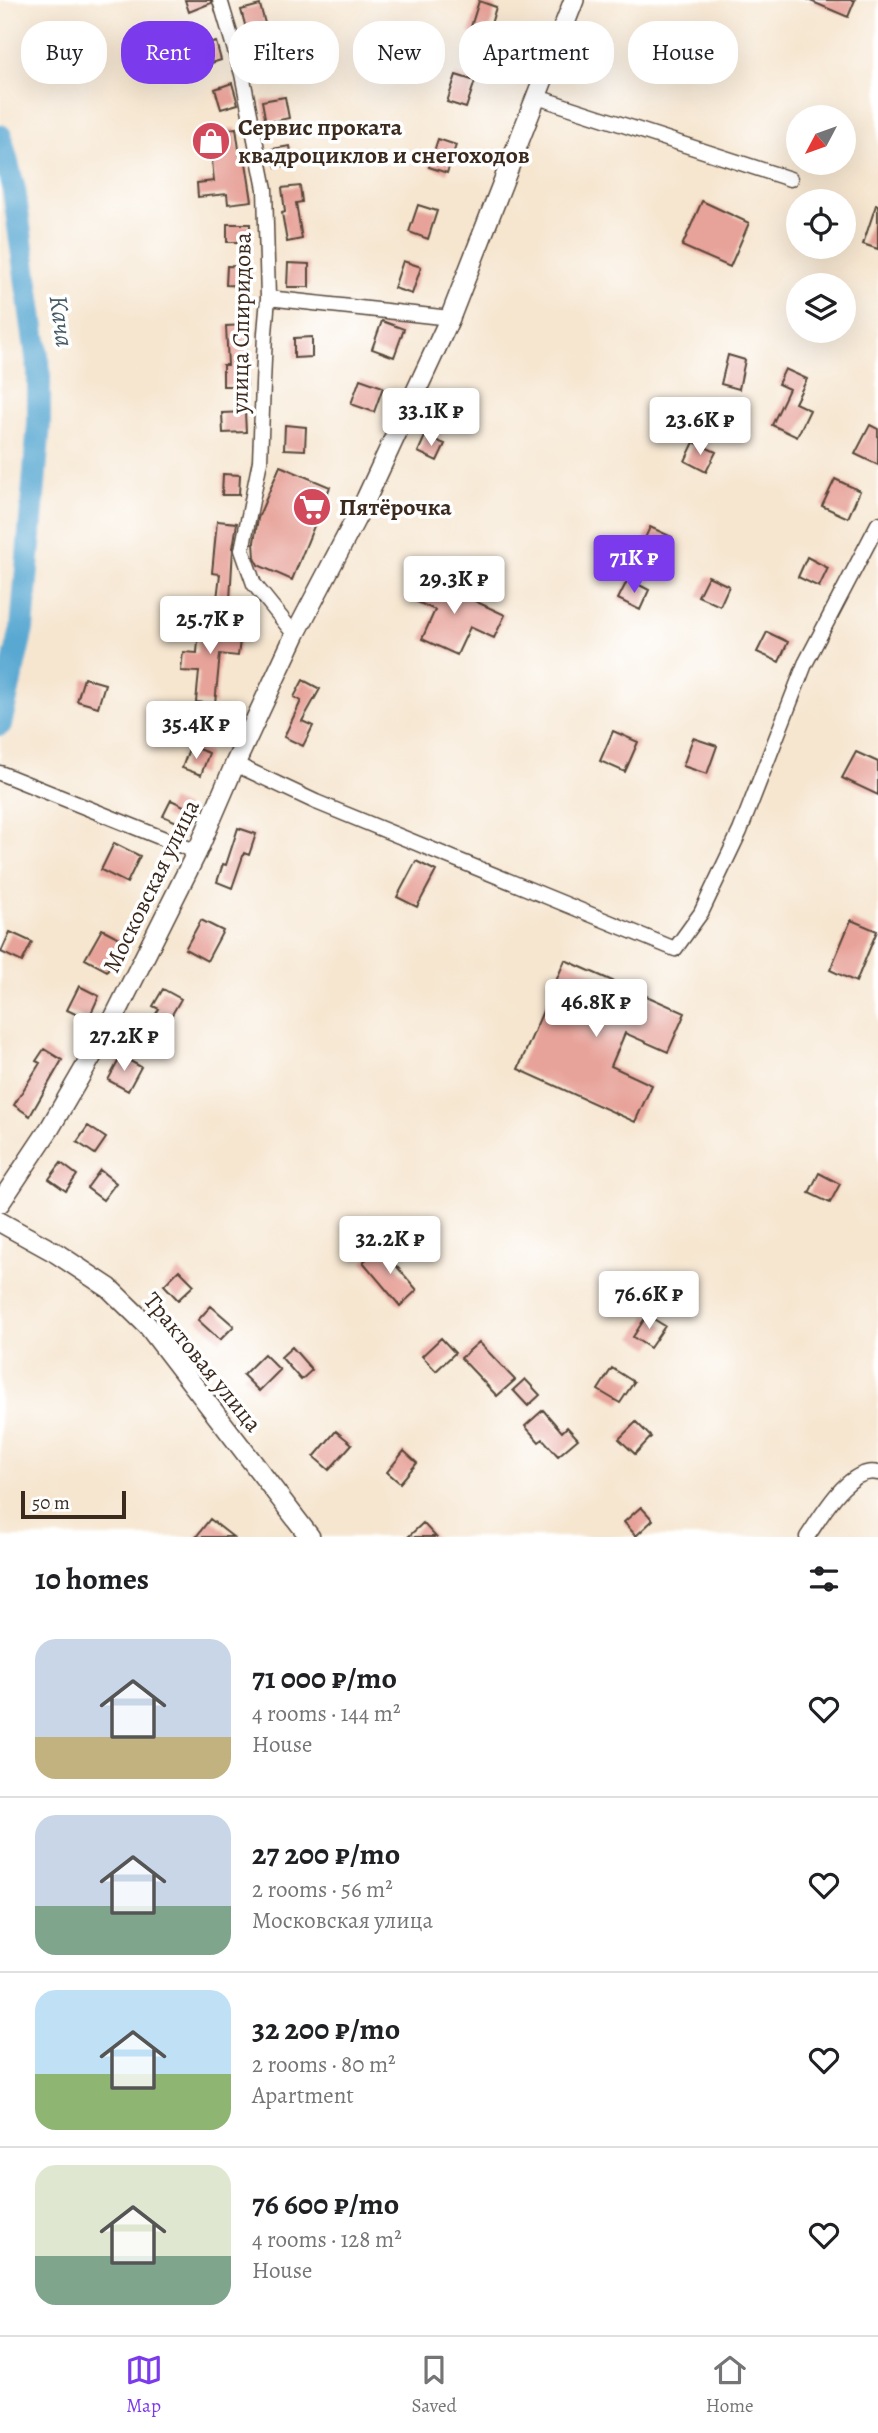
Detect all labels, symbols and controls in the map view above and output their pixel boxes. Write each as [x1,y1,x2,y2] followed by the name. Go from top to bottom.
[21,21,107,84] chip: Buy
[121,21,215,84] chip: Rent
[229,21,339,84] chip: Filters
[353,21,445,84] chip: New
[459,21,614,84] chip: Apartment
[628,21,738,84] chip: House
[786,105,856,175] north arrow
[786,105,856,343] map controls
[238,111,530,171] place label: Сервис проката квадроциклов и снегоходов
[190,120,232,162] shop icon: Сервис проката квадроциклов и снегоходов
[786,189,856,259] button: locate
[223,232,259,415] street label: улица Спиридова
[786,273,856,343] button: layers
[41,293,82,349] water label: Кача
[366,388,496,448] pin: 33.1K ₽
[398,395,464,426] text: 33.1K ₽
[635,398,765,457] pin: 23.6K ₽
[666,404,734,435] text: 23.6K ₽
[291,486,333,528] supermarket icon: Пятёрочка
[339,491,452,523] place label: Пятёрочка
[585,536,683,595] pin: 71K ₽
[610,542,658,573] text: 71K ₽
[389,556,519,616] pin: 29.3K ₽
[420,563,488,594] text: 29.3K ₽
[145,596,275,656] pin: 25.7K ₽
[176,603,244,634] text: 25.7K ₽
[131,702,261,761] pin: 35.4K ₽
[162,708,230,739] text: 35.4K ₽
[95,794,207,978] street label: Московская улица
[531,979,661,1039] pin: 46.8K ₽
[561,986,631,1017] text: 46.8K ₽
[59,1014,189,1073] pin: 27.2K ₽
[89,1020,159,1051] text: 27.2K ₽
[325,1216,455,1276] pin: 32.2K ₽
[355,1223,425,1254] text: 32.2K ₽
[584,1272,714,1331] pin: 76.6K ₽
[615,1278,683,1309] text: 76.6K ₽
[137,1285,269,1439] street label: Трактовая улица
[21,1488,126,1520] scale bar
[32,1490,70,1516] text: 50 m
[35,1559,149,1599] text: 10 homes
[805,1560,843,1598] icon: filters
[252,1658,397,1698] text: 71 000 ₽/mo
[91,1667,175,1751] icon: home
[805,1690,843,1728] icon: heart
[252,1698,400,1729] text: 4 rooms · 144 m²
[252,1729,312,1760] text: House
[252,1834,400,1874] text: 27 200 ₽/mo
[91,1843,175,1927] icon: home
[805,1866,843,1904] icon: heart
[252,1874,393,1905] text: 2 rooms · 56 m²
[252,1905,433,1936] text: Московская улица
[252,2009,400,2049] text: 32 200 ₽/mo
[91,2018,175,2102] icon: home
[805,2041,843,2079] icon: heart
[252,2049,396,2080] text: 2 rooms · 80 m²
[252,2080,354,2111] text: Apartment
[252,2184,399,2224] text: 76 600 ₽/mo
[91,2193,175,2277] icon: home
[805,2216,843,2254] icon: heart
[252,2224,402,2255] text: 4 rooms · 128 m²
[252,2255,312,2286] text: House
[125,2351,163,2419] tab: Map
[412,2351,457,2419] tab: Saved
[706,2351,753,2419] tab: Home

